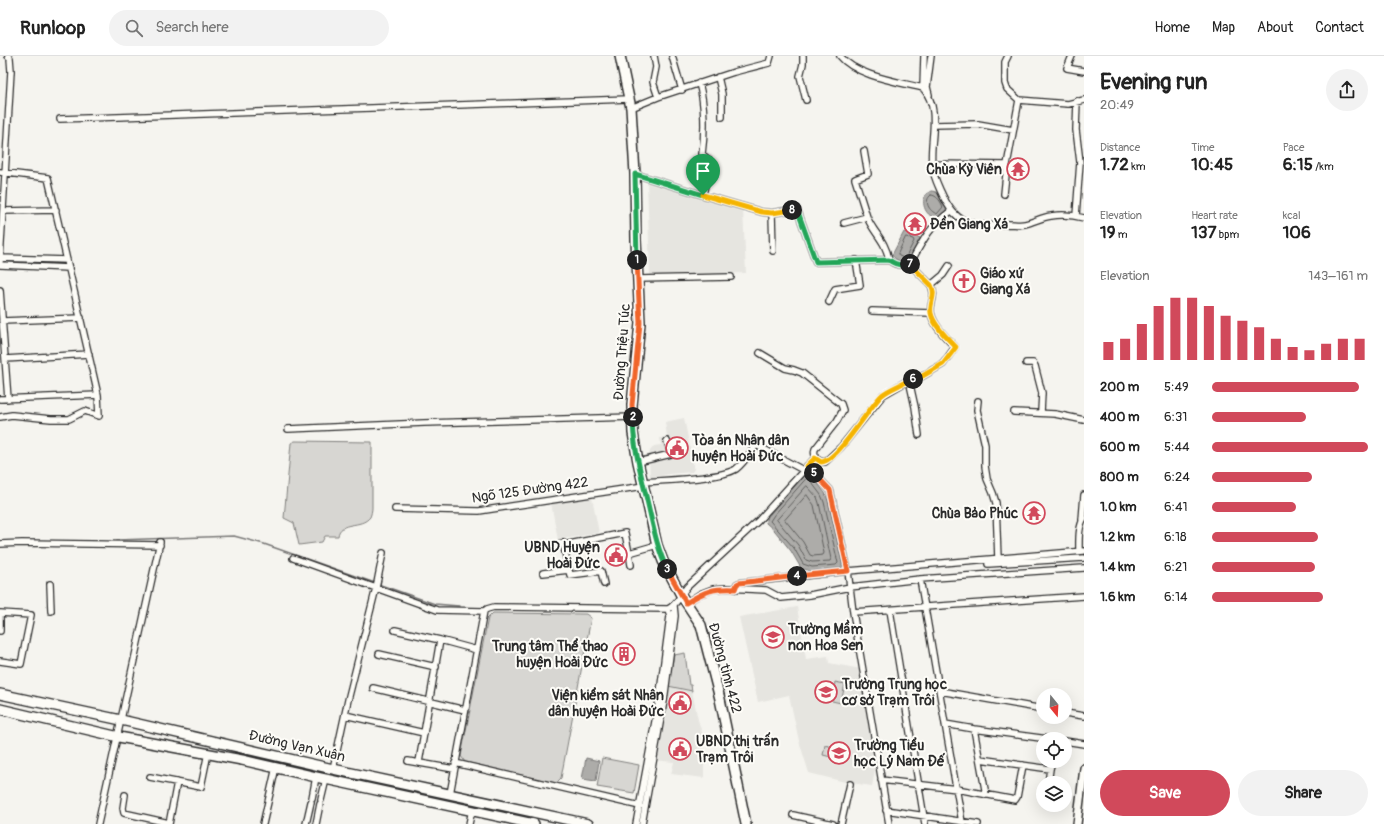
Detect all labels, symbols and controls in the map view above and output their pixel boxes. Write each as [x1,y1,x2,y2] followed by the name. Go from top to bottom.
[109,10,389,46] search box
[20,16,85,40] text: Runloop
[123,17,145,39] icon: search
[155,18,229,37] text: Search here
[1155,19,1190,36] text: Home
[1212,19,1235,36] text: Map
[1257,19,1293,36] text: About
[1315,19,1364,36] text: Contact
[1100,68,1208,96] text: Evening run
[1326,69,1368,111] button: share
[1100,97,1134,113] text: 20:49
[1100,141,1140,154] text: Distance
[1191,141,1214,154] text: Time
[1283,141,1304,154] text: Pace
[686,154,720,195] pin
[1100,154,1129,175] text: 1.72
[1191,154,1233,175] text: 10:45
[1283,154,1313,175] text: 6:15
[1005,156,1031,182] temple icon: Chùa Kỳ Viên
[692,160,714,182] icon: arrive
[1129,160,1146,173] text: km
[1313,160,1334,173] text: /km
[926,161,1002,178] place label: Chùa Kỳ Viên
[782,200,802,220] pin: 8
[789,203,795,216] text: 8
[1100,209,1142,222] text: Elevation
[1191,209,1238,222] text: Heart rate
[1283,209,1301,222] text: kcal
[902,211,928,237] temple icon: Đền Giang Xá
[930,215,1009,233] place label: Đền Giang Xá
[1100,222,1115,243] text: 19
[1191,222,1216,243] text: 137
[1283,222,1311,243] text: 106
[1115,228,1128,241] text: m
[1216,228,1239,241] text: bpm
[627,250,647,270] pin: 1
[635,253,639,266] text: 1
[900,254,920,274] pin: 7
[907,257,913,270] text: 7
[980,265,1031,298] place label: Giáo xứ Giang Xá
[951,268,977,294] church icon: Giáo xứ Giang Xá
[1100,268,1150,284] text: Elevation
[1308,268,1368,284] text: 143–161 m
[610,303,634,401] street label: Đường Triệu Túc
[903,369,923,389] pin: 6
[910,372,916,385] text: 6
[1100,379,1139,395] text: 200 m
[1164,379,1189,395] text: 5:49
[623,407,643,427] pin: 2
[1100,409,1140,425] text: 400 m
[1164,409,1187,425] text: 6:31
[630,410,636,423] text: 2
[691,432,789,465] place label: Tòa án Nhân dân huyện Hoài Đức
[664,435,690,461] public building icon: Tòa án Nhân dân huyện Hoài Đức
[1100,439,1140,455] text: 600 m
[1164,439,1190,455] text: 5:44
[804,463,824,483] pin: 5
[811,466,817,479] text: 5
[1100,469,1139,485] text: 800 m
[1164,469,1190,485] text: 6:24
[471,473,590,507] street label: Ngõ 125 Đường 422
[1100,499,1137,515] text: 1.0 km
[1164,499,1188,515] text: 6:41
[1021,500,1047,526] temple icon: Chùa Bảo Phúc
[932,505,1018,522] place label: Chùa Bảo Phúc
[1100,529,1135,545] text: 1.2 km
[1164,529,1187,545] text: 6:18
[524,539,600,572] place label: UBND Huyện Hoài Đức
[603,542,629,568] public building icon: UBND Huyện Hoài Đức
[657,559,677,579] pin: 3
[1100,559,1135,575] text: 1.4 km
[1164,559,1187,575] text: 6:21
[664,562,670,575] text: 3
[787,566,807,586] pin: 4
[794,569,800,582] text: 4
[1100,589,1135,605] text: 1.6 km
[1164,589,1188,605] text: 6:14
[787,619,864,654] place label: Trường Mầm non Hoa Sen
[705,621,745,715] street label: Đường tỉnh 422
[760,624,786,650] school or university icon: Trường Mầm non Hoa Sen
[491,638,608,671] place label: Trung tâm Thể thao huyện Hoài Đức
[611,641,637,667] building icon: Trung tâm Thể thao huyện Hoài Đức
[841,676,947,709] place label: Trường Trung học cơ sở Trạm Trôi
[813,679,839,705] school or university icon: Trường Trung học cơ sở Trạm Trôi
[548,687,664,720] place label: Viện kiểm sát Nhân dân huyện Hoài Đức
[1036,688,1072,724] north arrow
[1036,688,1072,812] map controls
[667,690,693,716] public building icon: Viện kiểm sát Nhân dân huyện Hoài Đức
[247,727,347,765] street label: Đường Vạn Xuân
[695,732,779,766] place label: UBND thị trấn Trạm Trôi
[1036,732,1072,768] button: locate
[667,736,693,762] public building icon: UBND thị trấn Trạm Trôi
[853,737,945,770] place label: Trường Tiểu học Lý Nam Đế
[826,740,852,766] school or university icon: Trường Tiểu học Lý Nam Đế
[1100,770,1230,816] button: Save
[1238,770,1368,816] button: Share
[1036,776,1072,812] button: layers

